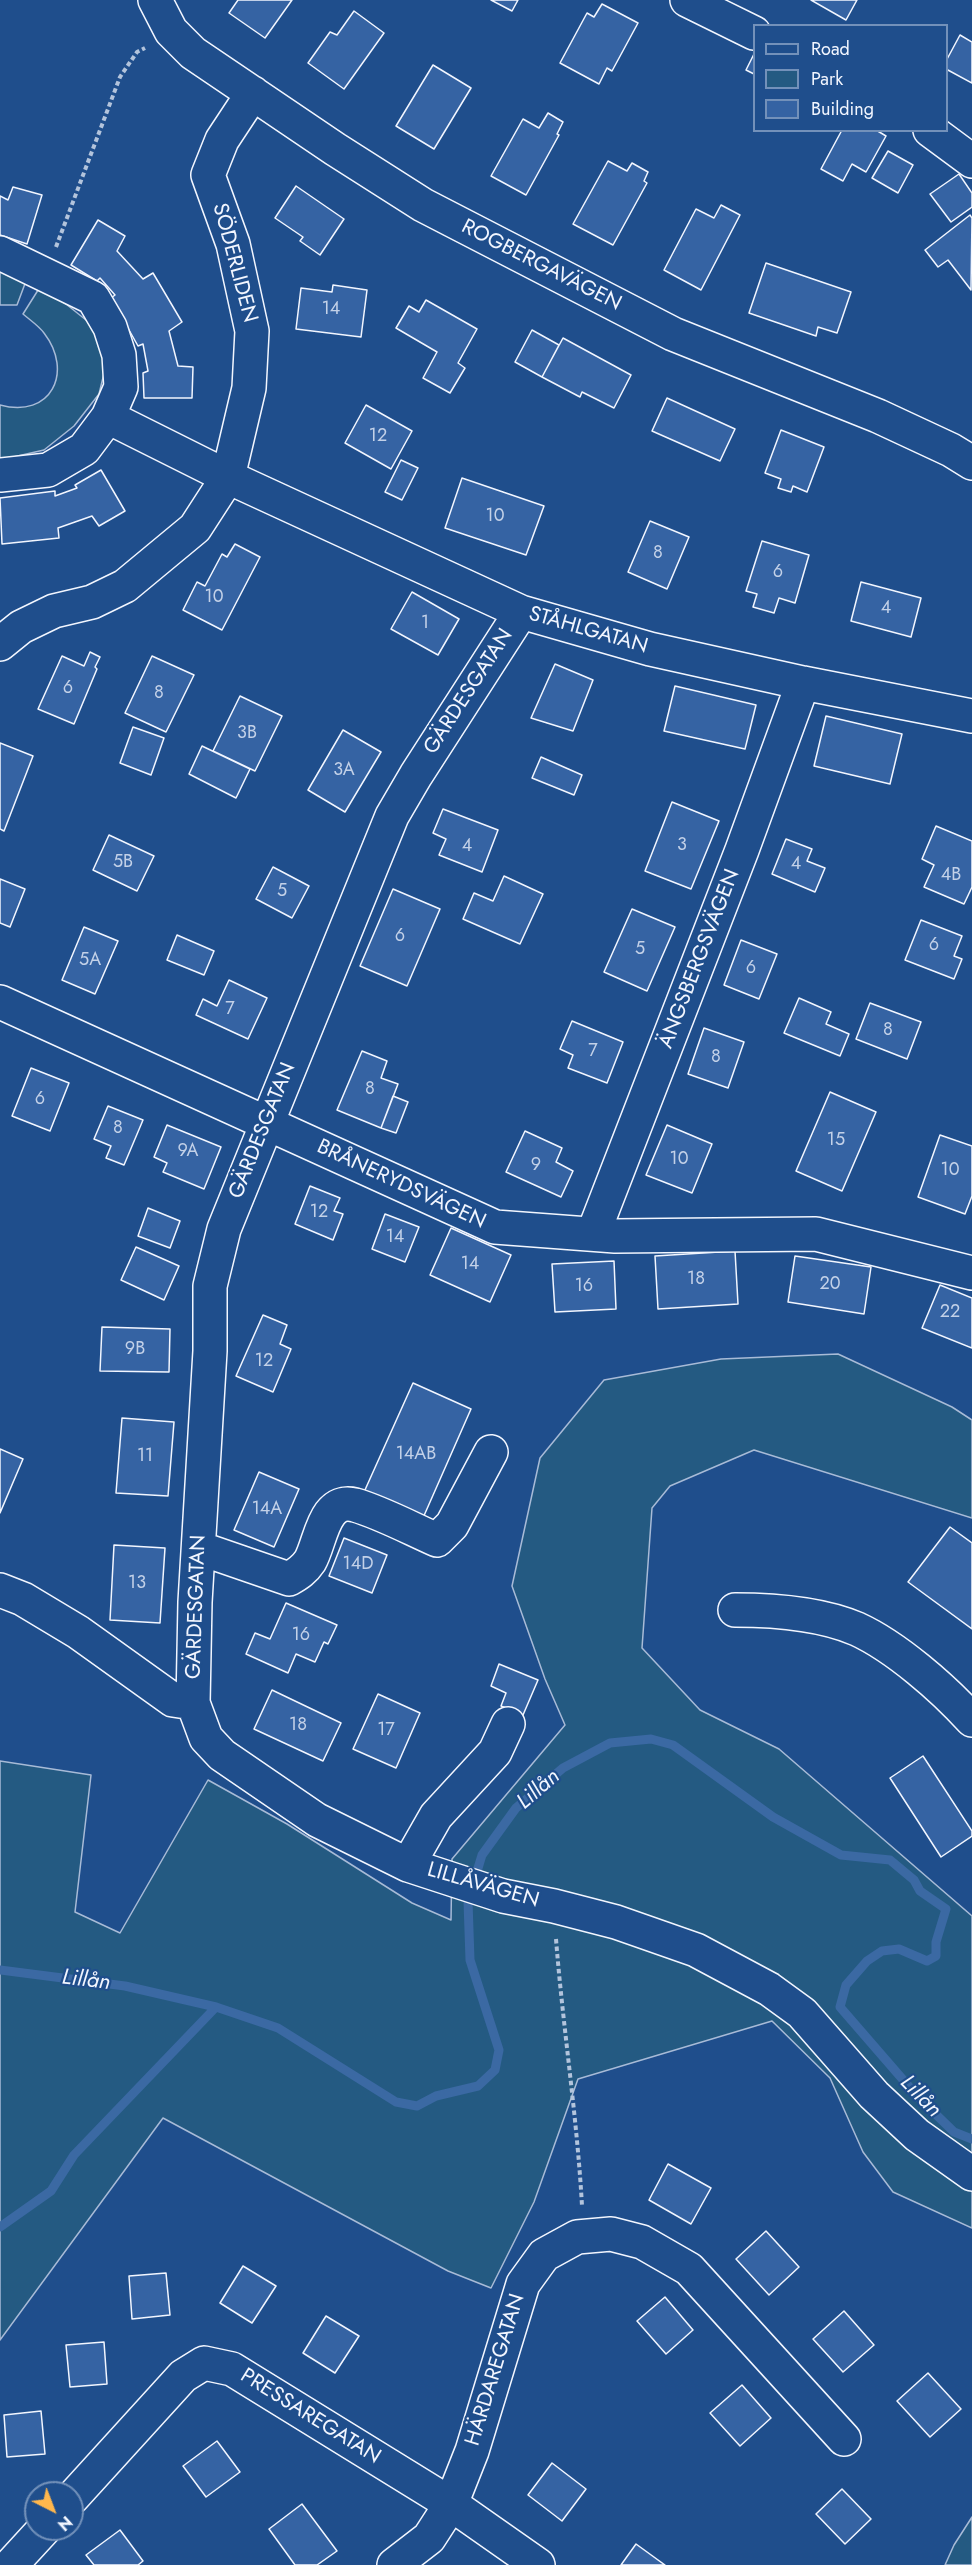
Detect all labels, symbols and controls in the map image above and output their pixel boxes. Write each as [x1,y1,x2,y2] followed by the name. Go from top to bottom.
[753,24,948,132] legend
[811,36,850,62] text: Road
[811,66,843,92] text: Park
[811,96,874,122] text: Building
[206,201,262,325] street label: SÖDERLIDEN
[457,215,625,317] street label: ROGBERGAVÄGEN
[322,299,340,321] house number: 14
[369,426,387,448] house number: 12
[486,506,504,528] house number: 10
[653,543,663,565] house number: 8
[773,562,783,584] house number: 6
[205,587,223,609] house number: 10
[881,598,891,620] house number: 4
[526,602,650,660] street label: STÅHLGATAN
[421,613,429,635] house number: 1
[419,625,519,759] street label: GÄRDESGATAN
[63,678,73,700] house number: 6
[154,683,164,705] house number: 8
[237,723,257,745] house number: 3B
[333,760,355,782] house number: 3A
[677,835,687,857] house number: 3
[462,836,472,858] house number: 4
[113,852,133,874] house number: 5B
[791,854,801,876] house number: 4
[941,865,961,887] house number: 4B
[654,866,746,1052] street label: ÄNGSBERGSVÄGEN
[277,881,287,903] house number: 5
[395,926,405,948] house number: 6
[929,935,939,957] house number: 6
[635,939,645,961] house number: 5
[79,950,101,972] house number: 5A
[746,958,756,980] house number: 6
[225,999,235,1021] house number: 7
[883,1020,893,1042] house number: 8
[588,1041,598,1063] house number: 7
[711,1047,721,1069] house number: 8
[224,1059,302,1203] street label: GÄRDESGATAN
[365,1079,375,1101] house number: 8
[35,1089,45,1111] house number: 6
[113,1118,123,1140] house number: 8
[827,1130,845,1152] house number: 15
[312,1135,490,1235] street label: BRÅNERYDSVÄGEN
[178,1141,198,1163] house number: 9A
[670,1149,688,1171] house number: 10
[531,1155,541,1177] house number: 9
[941,1160,959,1182] house number: 10
[310,1202,328,1224] house number: 12
[386,1227,404,1249] house number: 14
[461,1254,479,1276] house number: 14
[687,1269,705,1291] house number: 18
[819,1274,841,1296] house number: 20
[575,1276,593,1298] house number: 16
[940,1302,960,1324] house number: 22
[125,1339,145,1361] house number: 9B
[255,1351,273,1373] house number: 12
[396,1444,436,1466] house number: 14AB
[137,1446,153,1468] house number: 11
[252,1499,282,1521] house number: 14A
[182,1534,212,1680] street label: GÄRDESGATAN
[343,1554,373,1576] house number: 14D
[128,1573,146,1595] house number: 13
[292,1625,310,1647] house number: 16
[289,1715,307,1737] house number: 18
[377,1720,395,1742] house number: 17
[512,1764,566,1816] water label: Lillån
[424,1858,542,1914] street label: LILLÅVÄGEN
[60,1965,112,1997] water label: Lillån
[894,2070,946,2124] water label: Lillån
[461,2291,531,2449] street label: HÄRDAREGATAN
[235,2364,385,2470] street label: PRESSAREGATAN
[24,2481,84,2541] north arrow
[53,2510,77,2536] text: N

